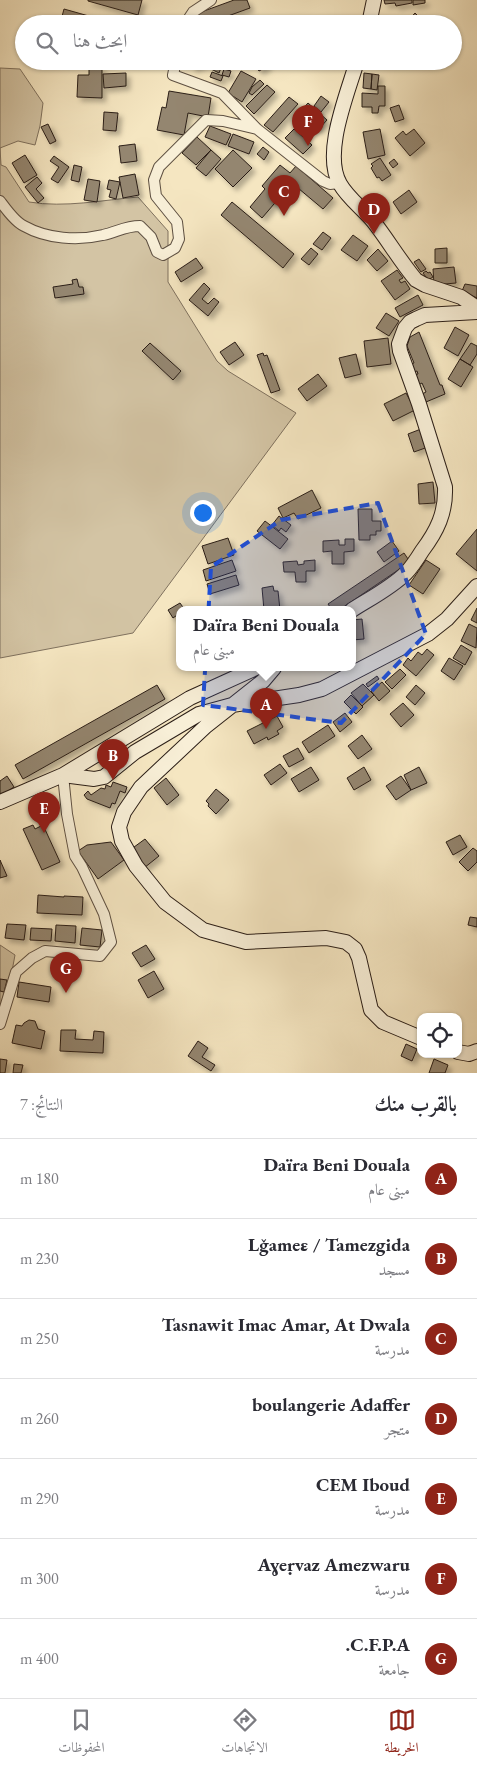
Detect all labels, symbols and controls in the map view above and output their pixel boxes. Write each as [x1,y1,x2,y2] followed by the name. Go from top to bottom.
[15,15,462,70] search box
[73,28,127,53] text: ابحث هنا
[33,29,61,57] icon: search
[292,105,324,146] pin: F
[268,175,300,216] pin: C
[358,193,390,234] pin: D
[190,500,216,526] your location
[176,606,356,671] popup
[193,612,339,637] text: Daïra Beni Douala
[193,639,235,660] text: مبنى عام
[250,688,282,729] pin: A
[97,739,129,780] pin: B
[28,792,60,833] pin: E
[50,952,82,993] pin: G
[417,1013,462,1058] map controls
[417,1013,462,1058] button: locate
[374,1090,457,1117] text: بالقرب منك
[20,1094,63,1115] text: النتائج: 7
[264,1152,410,1177] text: Daïra Beni Douala
[20,1168,59,1189] text: 180 m
[435,1168,447,1189] text: A
[368,1179,410,1200] text: مبنى عام
[248,1232,410,1257] text: Lǧameɛ / Tamezgida
[20,1248,59,1269] text: 230 m
[436,1248,446,1269] text: B
[379,1259,410,1280] text: مسجد
[162,1312,410,1337] text: Tasnawit Imac Amar, At Dwala
[20,1328,59,1349] text: 250 m
[435,1328,447,1349] text: C
[375,1339,410,1360] text: مدرسة
[252,1392,410,1417] text: boulangerie Adaffer
[20,1408,59,1429] text: 260 m
[435,1408,447,1429] text: D
[385,1419,410,1440] text: متجر
[316,1472,410,1497] text: CEM Iboud
[20,1488,59,1509] text: 290 m
[436,1488,446,1509] text: E
[375,1499,410,1520] text: مدرسة
[257,1552,410,1577] text: Aɣeṛvaz Amezwaru
[20,1568,59,1589] text: 300 m
[437,1568,445,1589] text: F
[375,1579,410,1600] text: مدرسة
[346,1632,410,1657] text: C.F.P.A.
[20,1648,59,1669] text: 400 m
[435,1648,447,1669] text: G
[378,1659,410,1680] text: جامعة
[58,1706,105,1761] tab: المحفوظات
[221,1706,268,1761] tab: الاتجاهات
[385,1706,419,1761] tab: الخريطة

